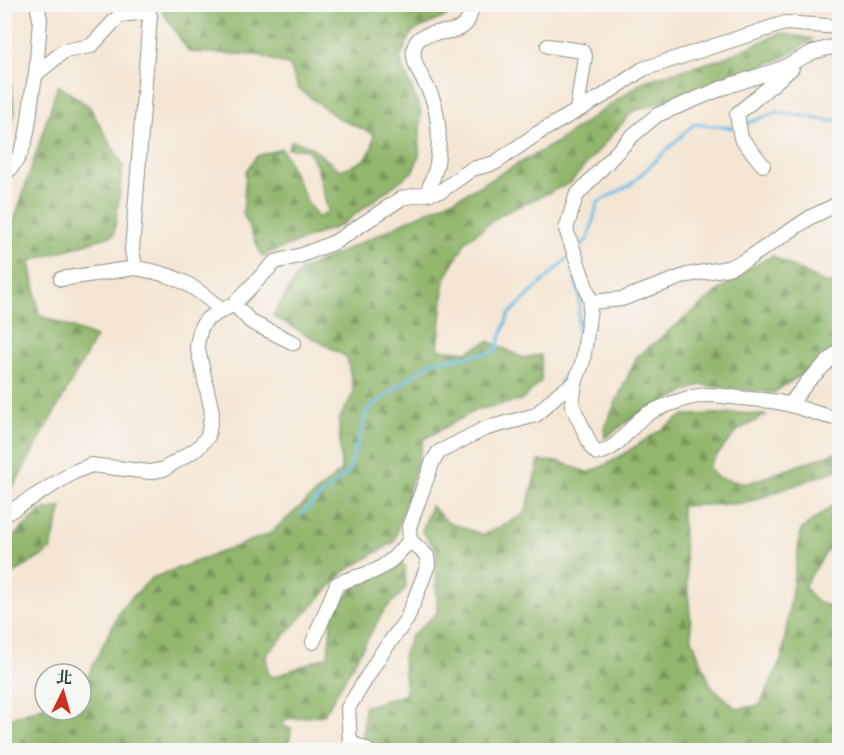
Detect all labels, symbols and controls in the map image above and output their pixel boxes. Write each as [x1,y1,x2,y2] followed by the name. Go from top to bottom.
[33,662,93,722] north arrow
[55,666,73,690] text: 北

